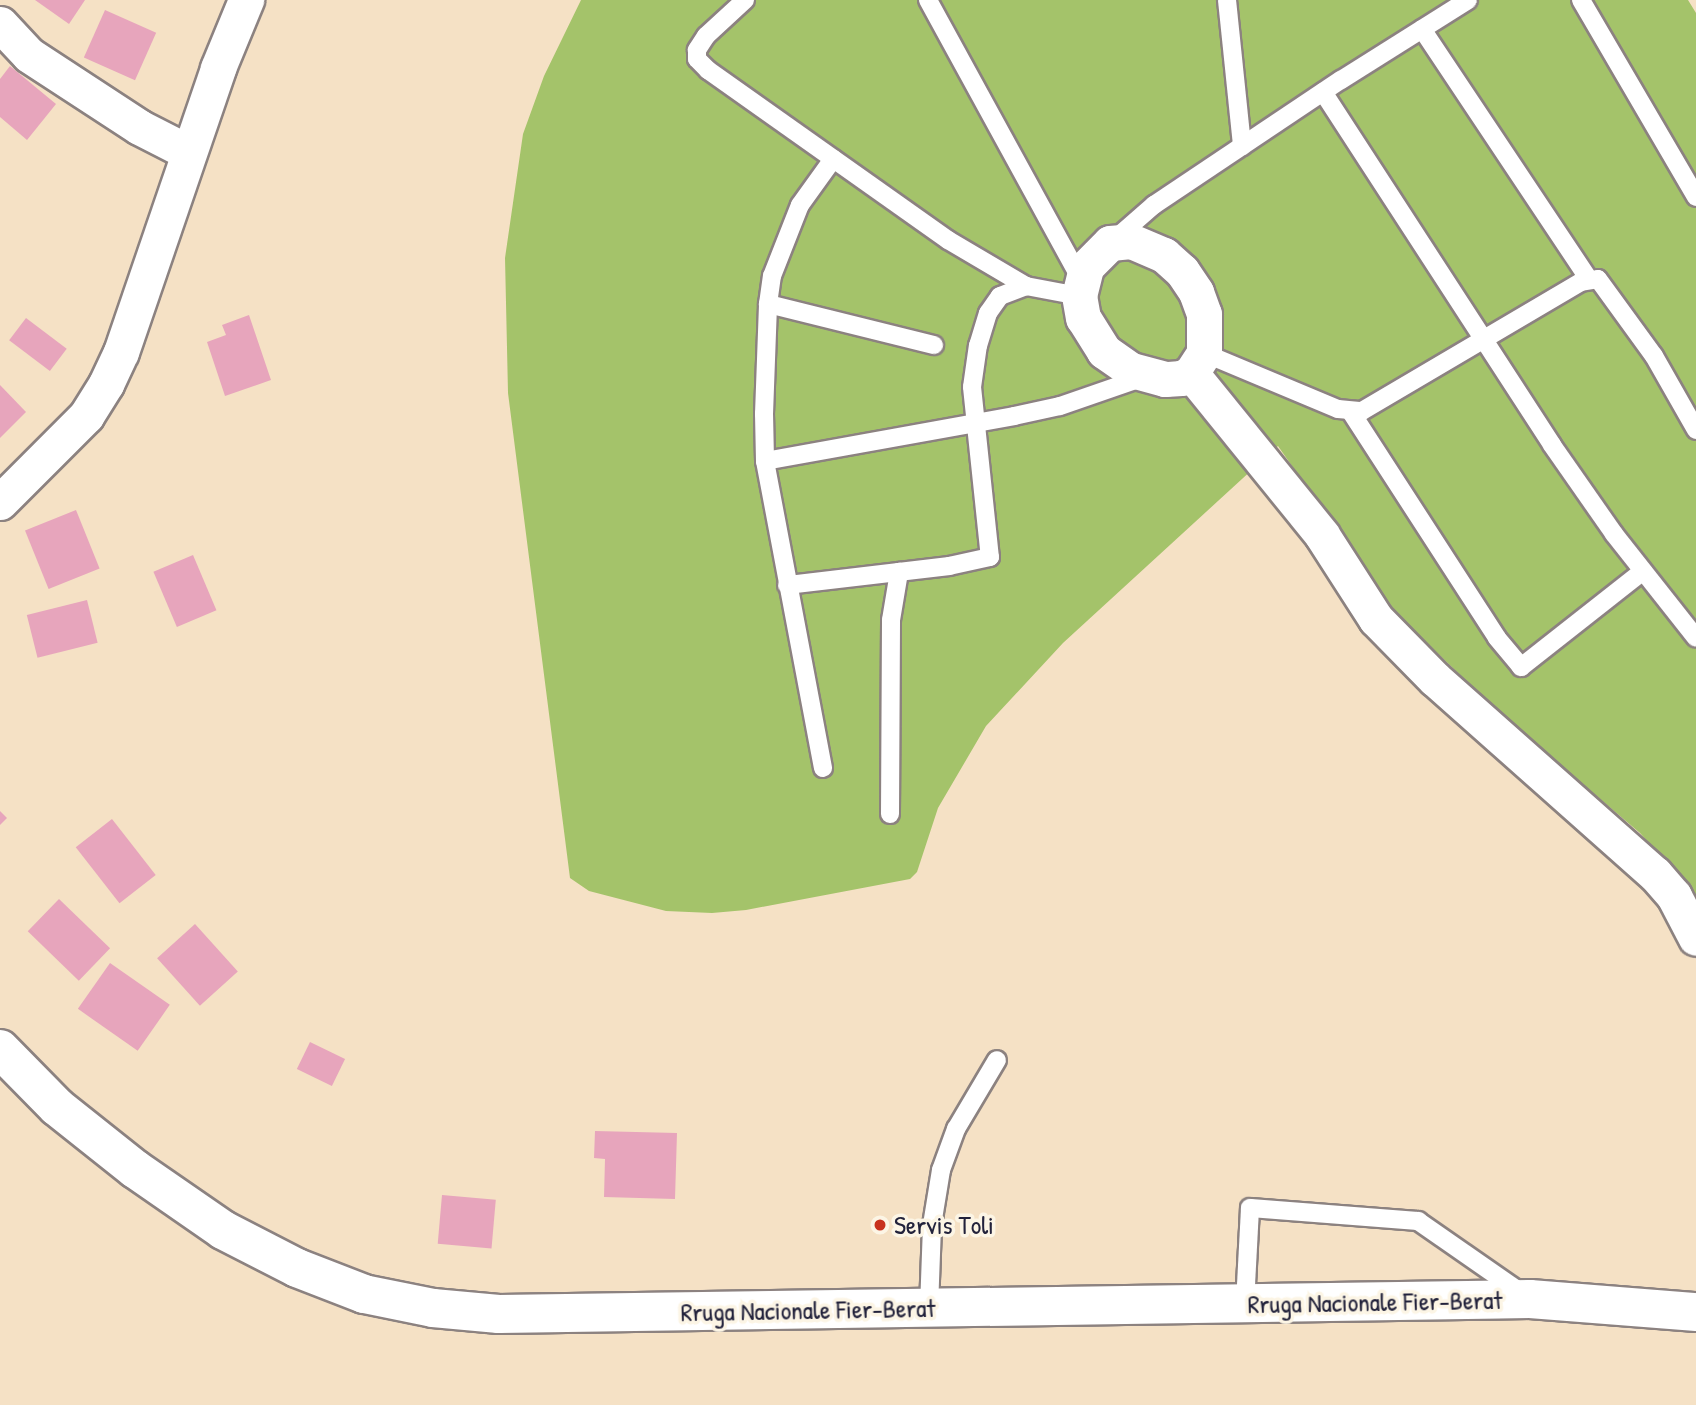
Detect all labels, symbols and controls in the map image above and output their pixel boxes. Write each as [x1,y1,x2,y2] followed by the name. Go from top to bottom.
[894,1209,994,1241] place label: Servis Toli
[872,1217,888,1233] marker: Servis Toli
[1247,1284,1503,1320] street label: Rruga Nacionale Fier-Berat
[680,1292,936,1328] street label: Rruga Nacionale Fier-Berat

